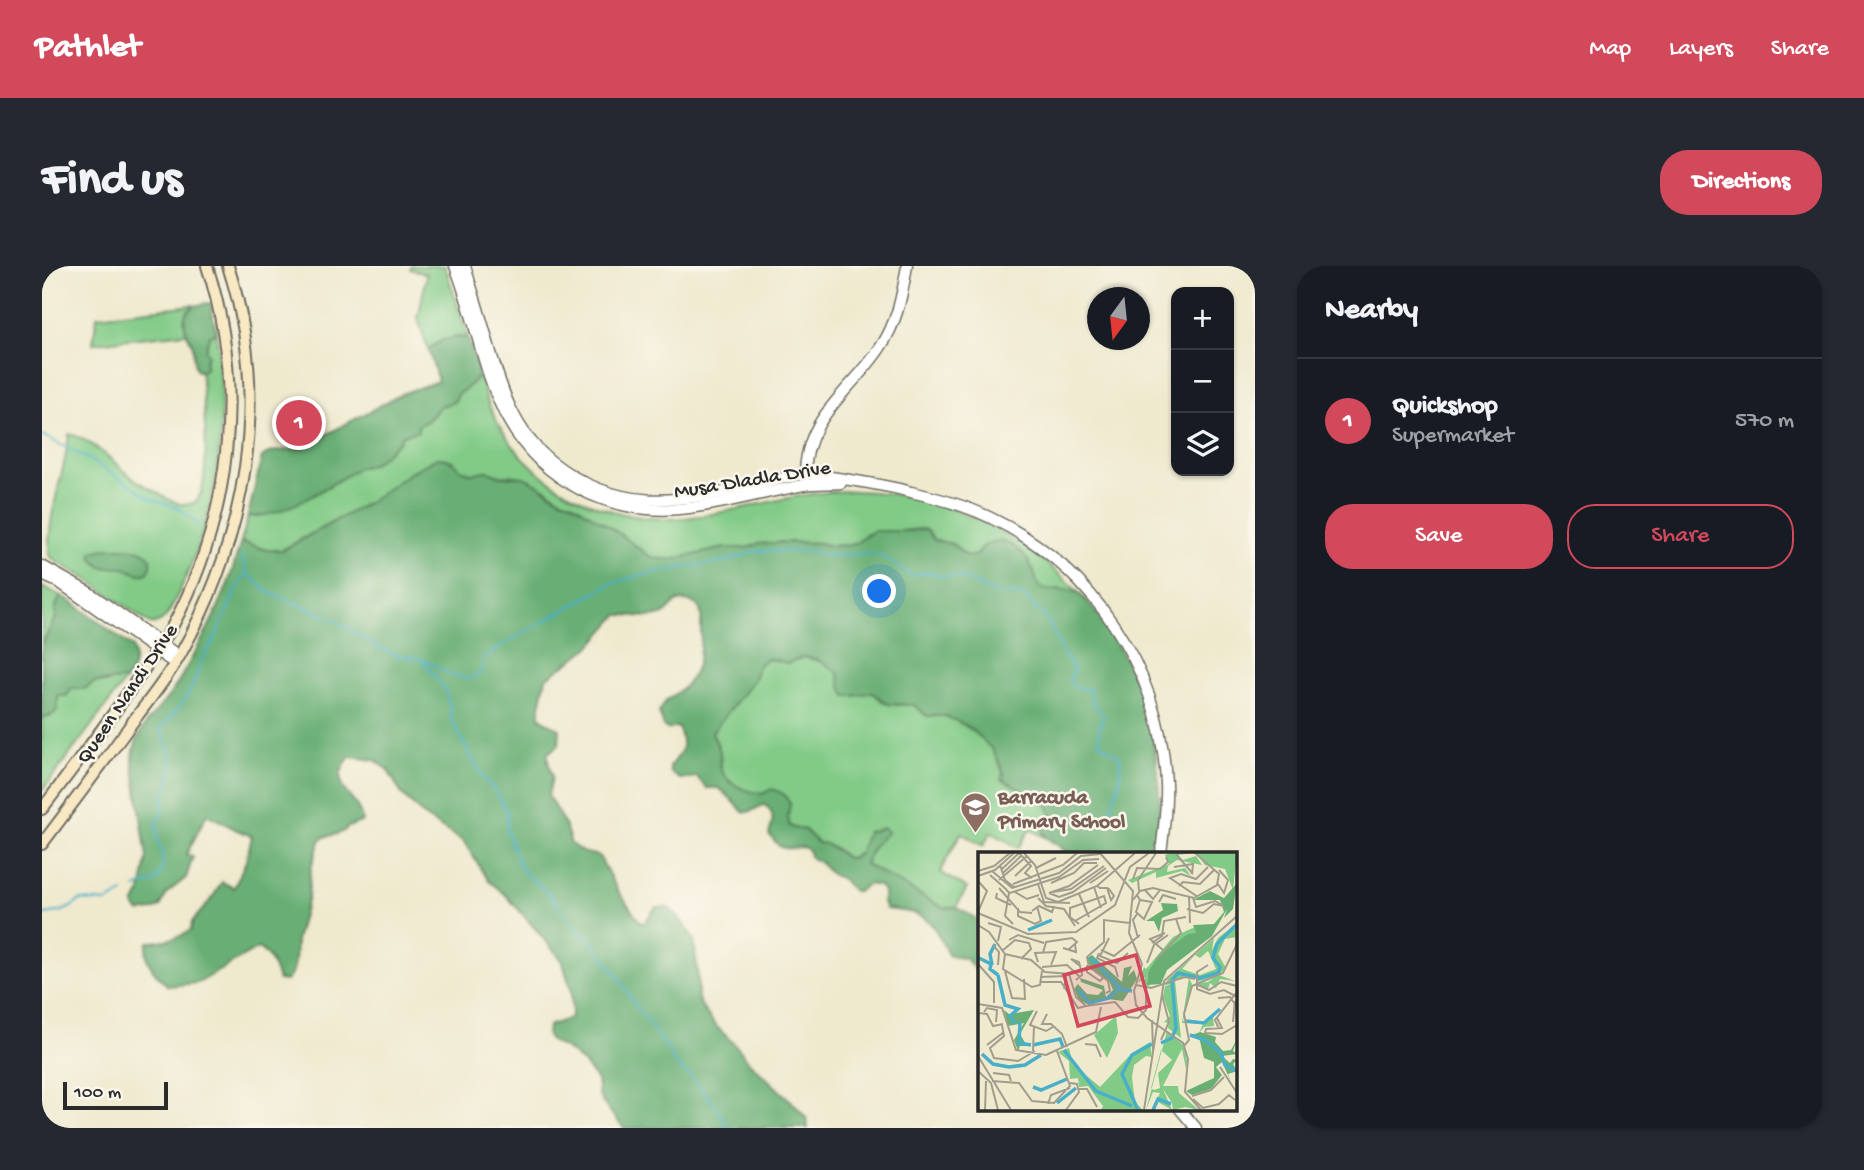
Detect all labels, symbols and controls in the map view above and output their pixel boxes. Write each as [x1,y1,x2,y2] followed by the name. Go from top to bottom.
[35,30,141,68] text: Pathlet
[1589,35,1631,64] text: Map
[1669,35,1733,64] text: Layers
[1771,35,1829,64] text: Share
[1660,150,1822,215] button: Directions
[42,153,182,211] text: Find us
[1087,287,1150,350] north arrow
[1171,287,1234,476] map controls
[1171,287,1234,350] button: +
[1325,294,1418,329] text: Nearby
[1171,350,1234,413] button: −
[1392,392,1498,423] text: Quickshop
[276,397,322,449] pin: 1
[1343,408,1353,435] text: 1
[1735,408,1794,435] text: 570 m
[1171,413,1234,476] button: layers
[1392,423,1514,450] text: Supermarket
[673,457,834,506] street label: Musa Dladla Drive
[1325,504,1553,569] button: Save
[1567,504,1794,569] button: Share
[862,574,896,608] your location
[73,619,186,770] street label: Queen Nandi Drive
[997,787,1126,836] place label: Barracuda Primary School
[958,791,992,835] school or university icon: Barracuda Primary School
[978,852,1238,1110] inset map
[63,1079,168,1111] scale bar
[74,1082,121,1105] text: 100 m

